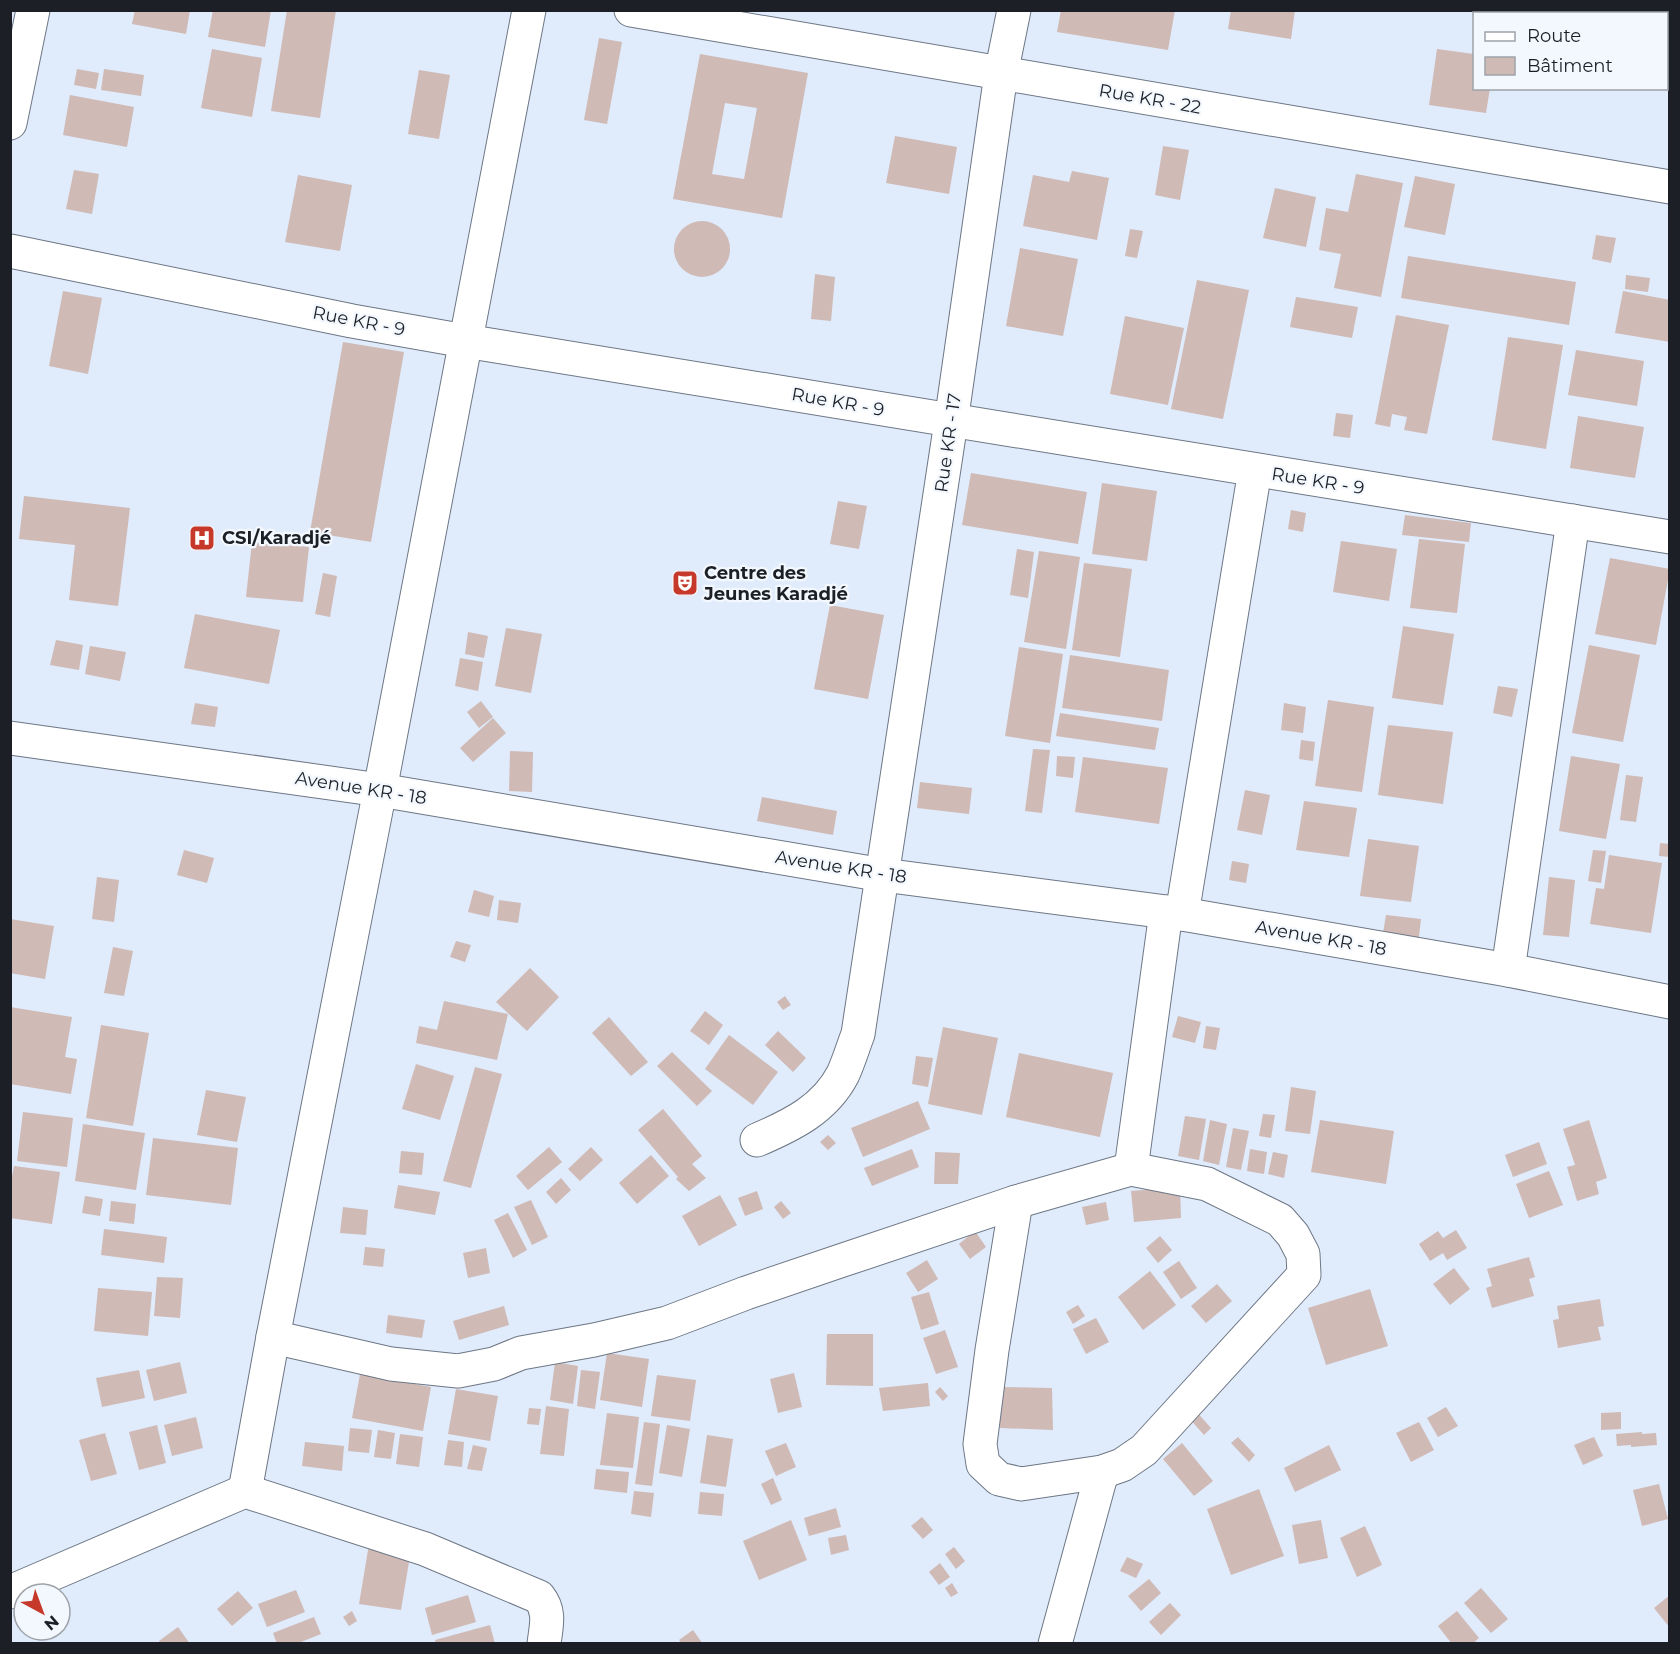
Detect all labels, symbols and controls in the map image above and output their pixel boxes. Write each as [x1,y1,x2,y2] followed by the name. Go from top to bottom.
[1473,12,1668,90] legend
[1527,25,1581,47] text: Route
[1527,55,1613,77] text: Bâtiment
[1097,79,1203,119] street label: Rue KR - 22
[311,301,407,341] street label: Rue KR - 9
[790,383,886,421] street label: Rue KR - 9
[930,392,966,494] street label: Rue KR - 17
[1270,463,1366,499] street label: Rue KR - 9
[187,523,217,553] hospital icon: CSI/Karadjé
[222,527,331,549] place label: CSI/Karadjé
[703,562,848,605] place label: Centre des Jeunes Karadjé
[670,568,700,598] theatre icon: Centre des Jeunes Karadjé
[294,767,428,809] street label: Avenue KR - 18
[774,846,908,888] street label: Avenue KR - 18
[1254,916,1388,960] street label: Avenue KR - 18
[12,1582,72,1642] north arrow
[40,1612,63,1634] text: N

